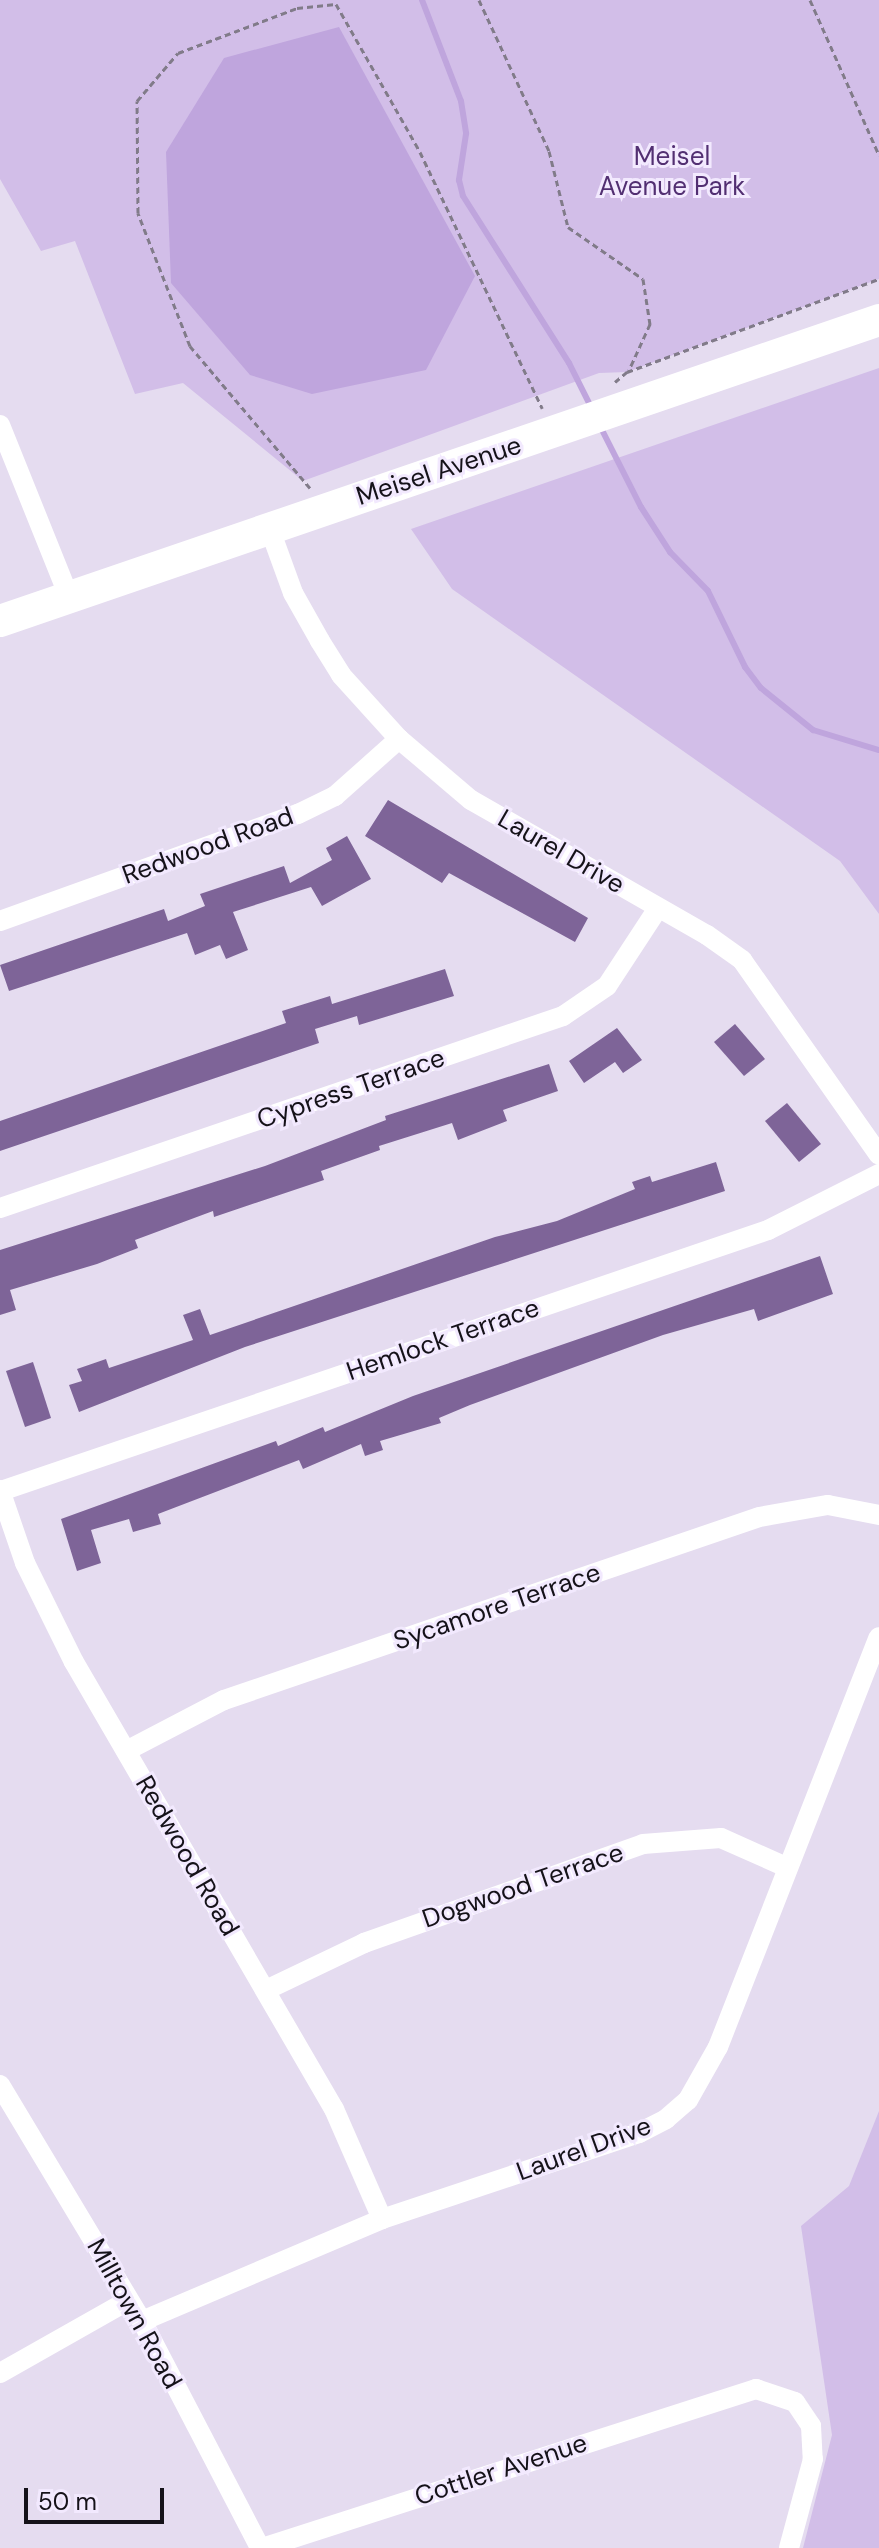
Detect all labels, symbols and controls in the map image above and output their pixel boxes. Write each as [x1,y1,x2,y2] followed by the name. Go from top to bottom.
[599,141,745,202] park label: Meisel Avenue Park
[353,430,525,512] street label: Meisel Avenue
[118,801,298,891] street label: Redwood Road
[492,803,630,901] street label: Laurel Drive
[253,1042,449,1136] street label: Cypress Terrace
[343,1292,543,1388] street label: Hemlock Terrace
[389,1557,605,1657] street label: Sycamore Terrace
[129,1770,245,1942] street label: Redwood Road
[418,1837,628,1935] street label: Dogwood Terrace
[512,2110,656,2188] street label: Laurel Drive
[80,2234,188,2394] street label: Milltown Road
[411,2427,591,2513] street label: Cottler Avenue
[28,2472,168,2522] scale bar
[38,2486,97,2517] text: 50 m

